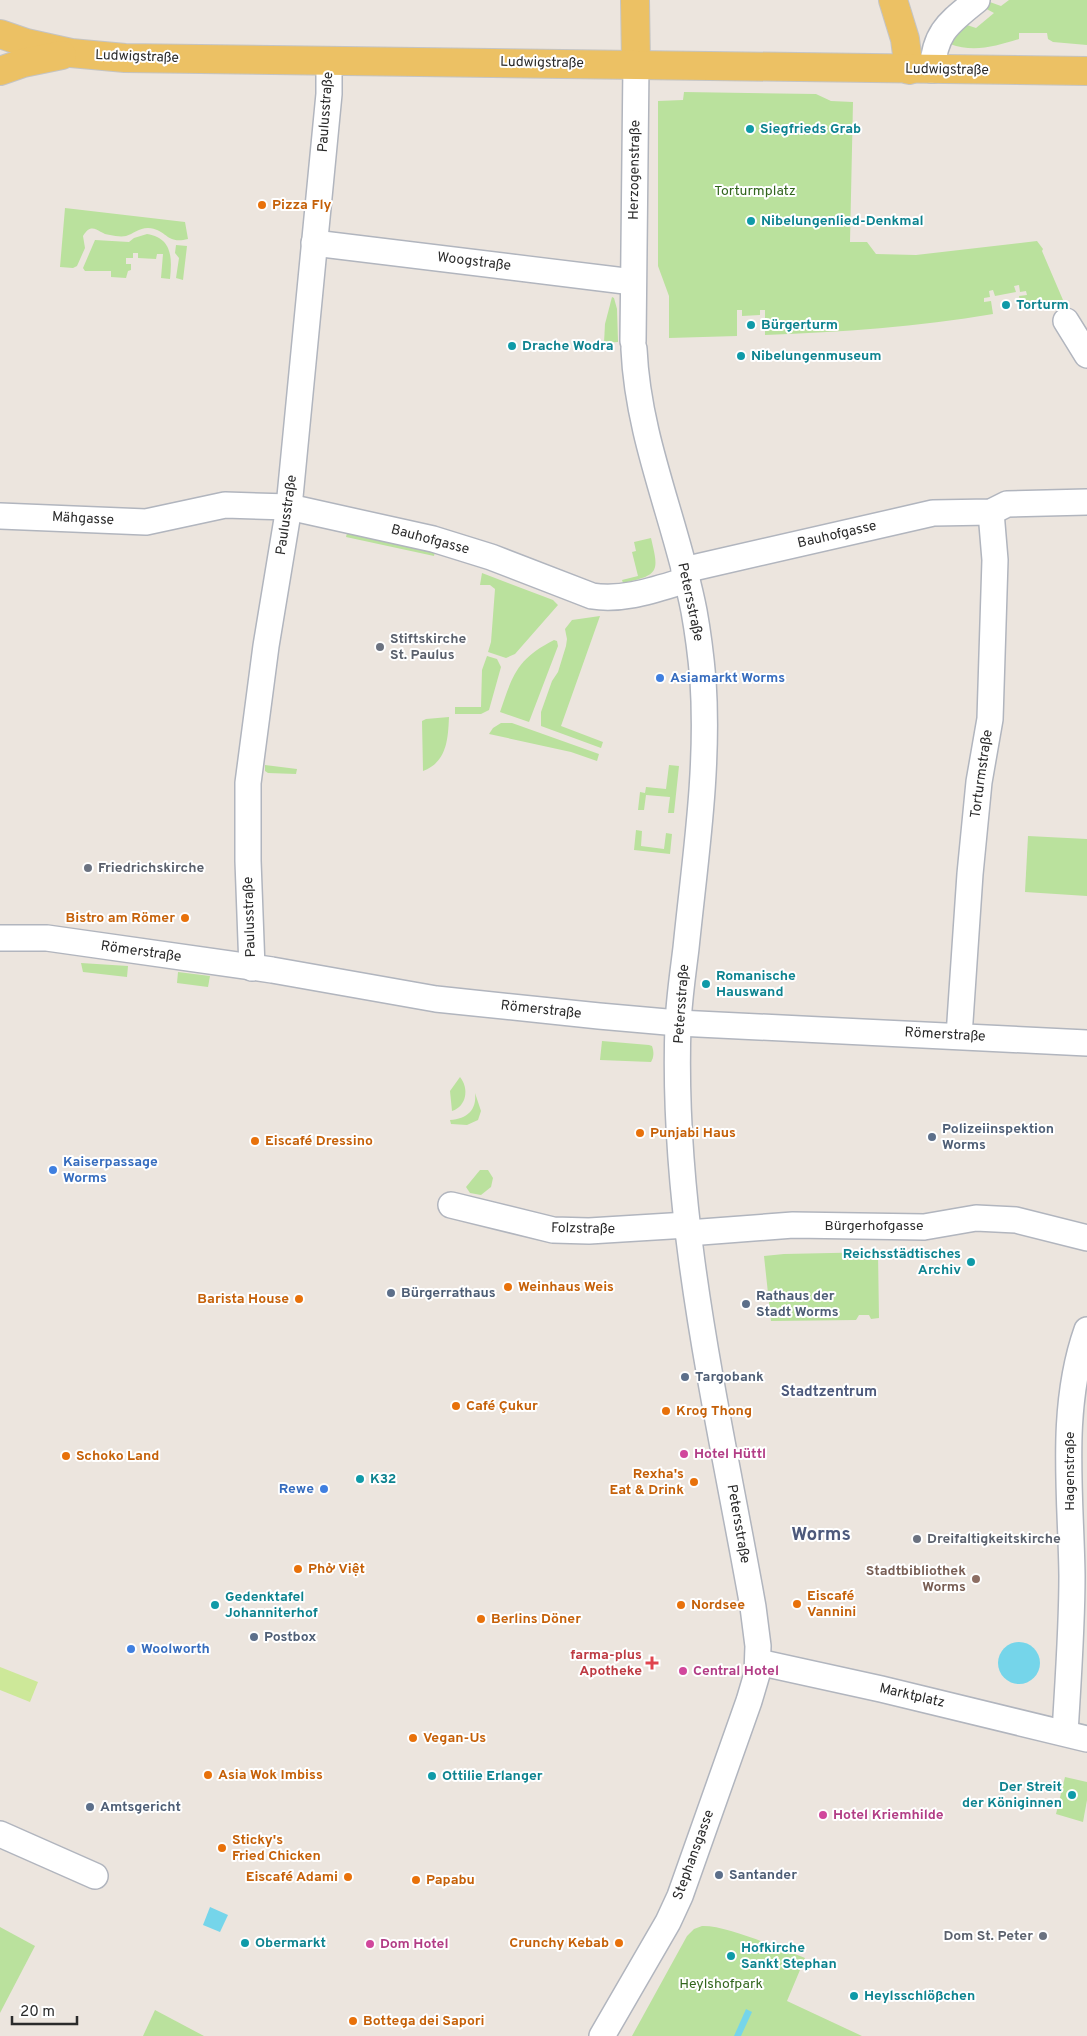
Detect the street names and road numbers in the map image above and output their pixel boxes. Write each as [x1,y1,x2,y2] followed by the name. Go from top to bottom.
[95,47,179,67] street label: Ludwigstraße
[500,54,584,72] street label: Ludwigstraße
[905,61,989,79] street label: Ludwigstraße
[315,71,337,153] street label: Paulusstraße
[626,120,644,220] street label: Herzogenstraße
[436,249,512,275] street label: Woogstraße
[273,474,301,556] street label: Paulusstraße
[52,509,114,529] street label: Mähgasse
[796,518,878,552] street label: Bauhofgasse
[389,521,471,559] street label: Bauhofgasse
[673,561,707,643] street label: Petersstraße
[967,729,997,819] street label: Torturmstraße
[240,876,260,958] street label: Paulusstraße
[100,938,182,966] street label: Römerstraße
[671,964,693,1044] street label: Petersstraße
[500,997,582,1023] street label: Römerstraße
[904,1024,986,1046] street label: Römerstraße
[825,1218,923,1235] street label: Bürgerhofgasse
[551,1220,615,1238] street label: Folzstraße
[1062,1431,1079,1511] street label: Hagenstraße
[723,1483,753,1565] street label: Petersstraße
[878,1680,946,1712] street label: Marktplatz
[670,1808,718,1902] street label: Stephansgasse

